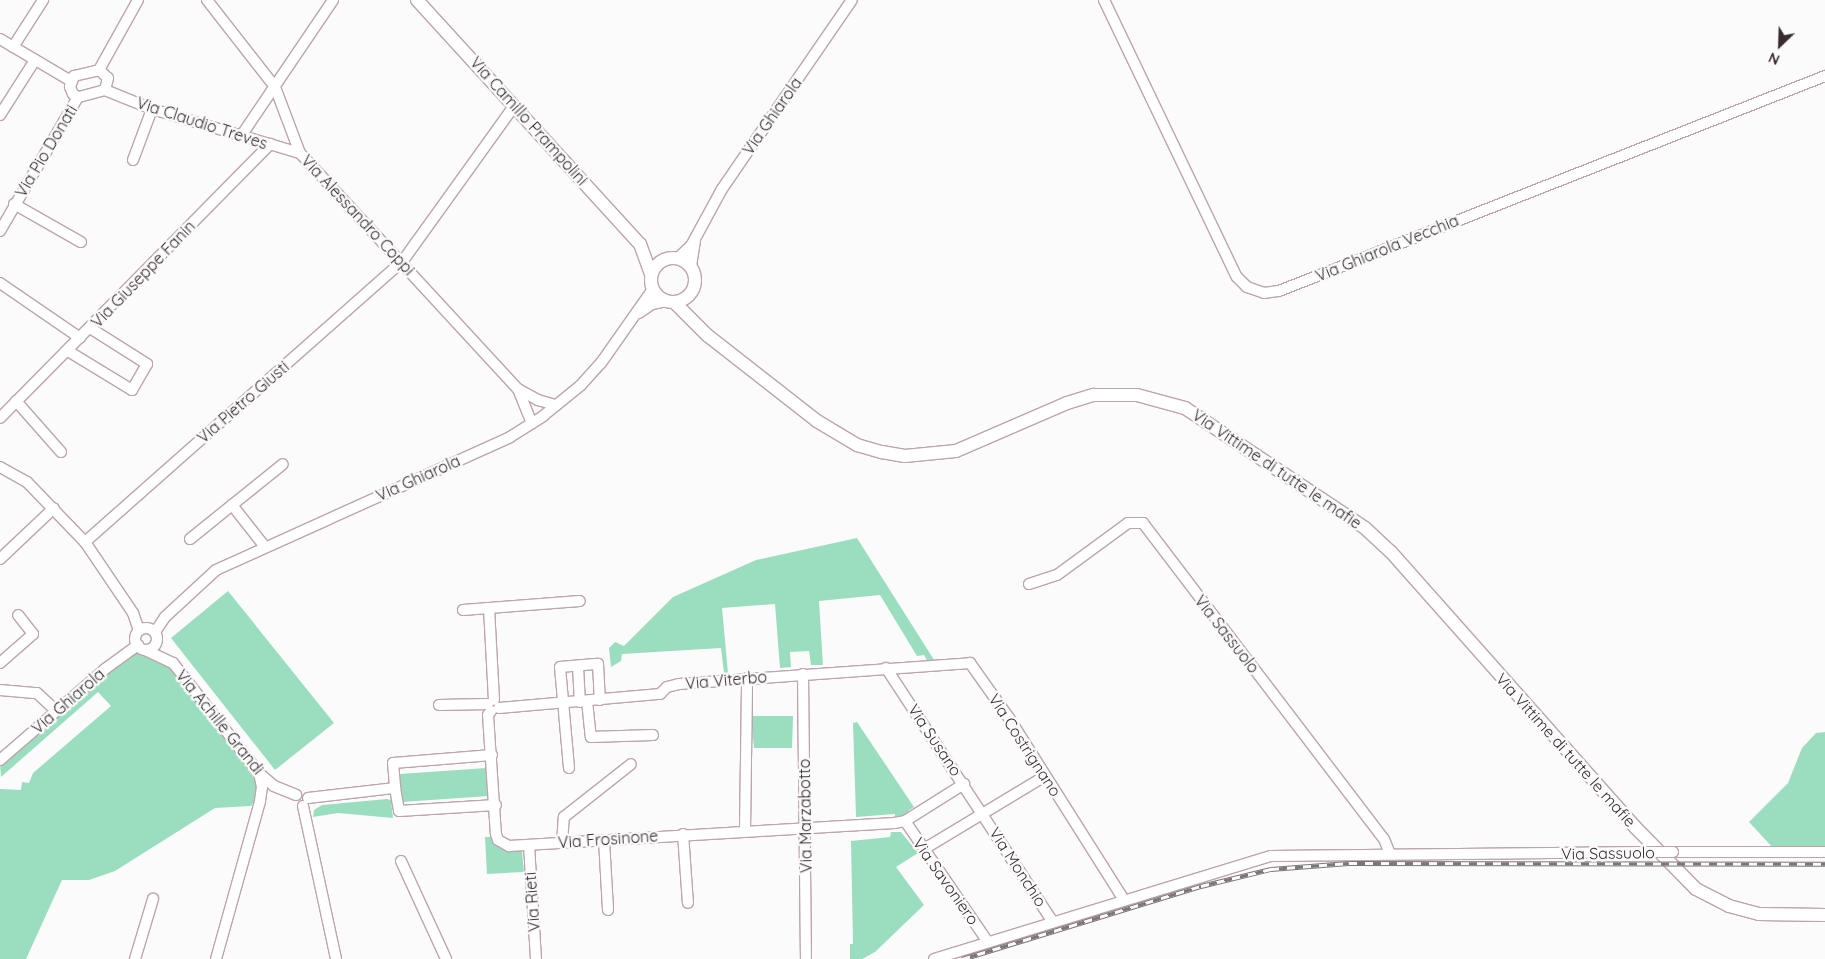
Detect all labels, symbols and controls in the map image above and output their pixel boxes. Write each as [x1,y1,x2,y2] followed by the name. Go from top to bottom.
[1755,20,1805,70] north arrow
[1766,48,1782,69] text: N
[466,53,592,189] street label: Via Camillo Prampolini
[738,74,806,158] street label: Via Ghiarola
[134,93,270,153] street label: Via Claudio Treves
[11,101,81,201] street label: Via Pio Donati
[297,151,419,279] street label: Via Alessandro Coppi
[1313,210,1461,286] street label: Via Ghiarola Vecchia
[87,216,199,332] street label: Via Giuseppe Fanin
[193,357,293,447] street label: Via Pietro Giusti
[1189,405,1365,533] street label: Via Vittime di tutte le mafie
[373,451,463,505] street label: Via Ghiarola
[1191,591,1263,677] street label: Via Sassuolo
[28,664,108,738] street label: Via Ghiarola
[172,666,268,778] street label: Via Achille Grandi
[684,667,768,693] street label: Via Viterbo
[1492,669,1640,831] street label: Via Vittime di tutte le mafie
[985,690,1065,800] street label: Via Costrignano
[904,700,966,780] street label: Via Susano
[794,759,816,873] street label: Via Marzabotto
[985,824,1051,910] street label: Via Monchio
[557,826,659,852] street label: Via Frosinone
[909,834,983,928] street label: Via Savoniero
[1561,843,1655,863] street label: Via Sassuolo
[520,871,544,933] street label: Via Rieti

